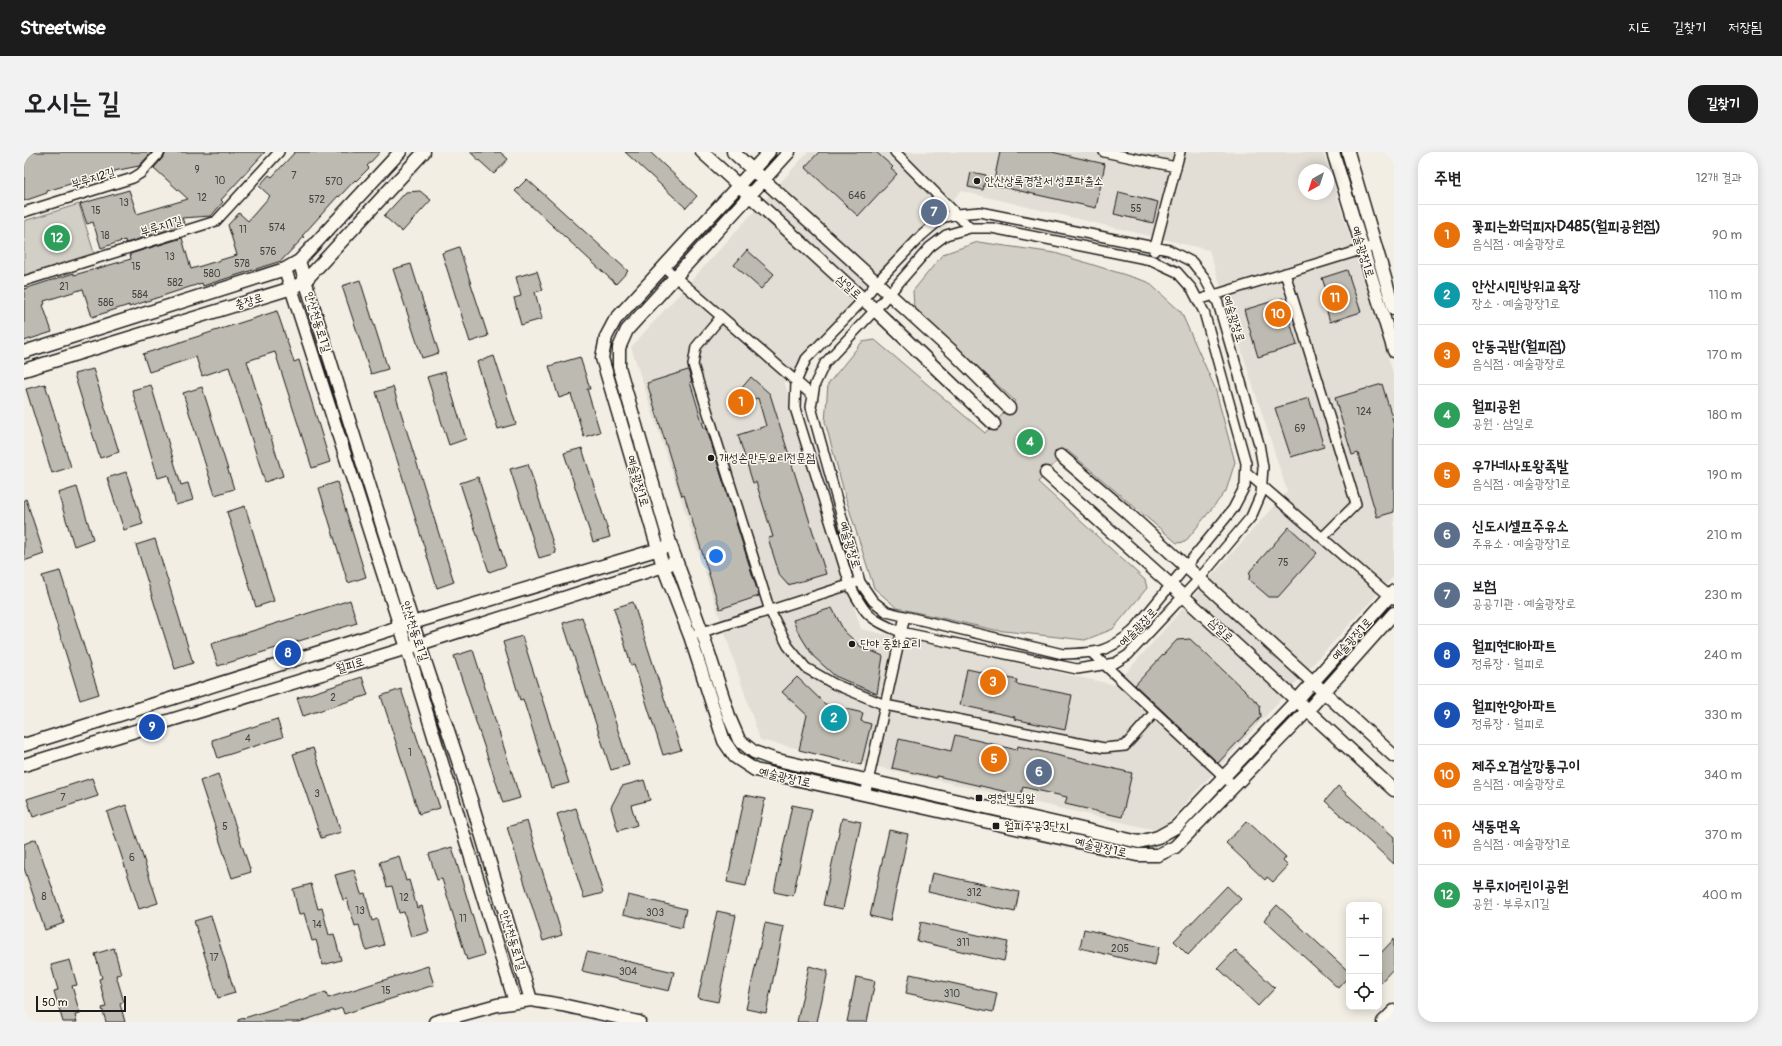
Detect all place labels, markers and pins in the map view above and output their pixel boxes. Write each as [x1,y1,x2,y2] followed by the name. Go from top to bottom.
[985,174,1103,189] place label: 안산상록경찰서 성포파출소
[972,176,982,186] marker: 안산상록경찰서 성포파출소
[921,197,947,227] pin: 7
[44,223,70,253] pin: 12
[1322,283,1348,313] pin: 11
[1265,299,1291,329] pin: 10
[728,387,754,417] pin: 1
[1017,427,1043,457] pin: 4
[719,451,816,466] place label: 개성손만두요리전문점
[706,453,716,463] marker: 개성손만두요리전문점
[860,637,921,652] place label: 단야 중화요리
[275,638,301,668] pin: 8
[847,639,857,649] marker: 단야 중화요리
[980,667,1006,697] pin: 3
[821,703,847,733] pin: 2
[139,712,165,742] pin: 9
[981,744,1007,774] pin: 5
[1026,757,1052,787] pin: 6
[987,791,1036,806] place label: 영현빌딩앞
[974,793,984,803] marker: 영현빌딩앞
[1004,819,1069,834] place label: 월피주공3단지
[991,821,1001,831] marker: 월피주공3단지

